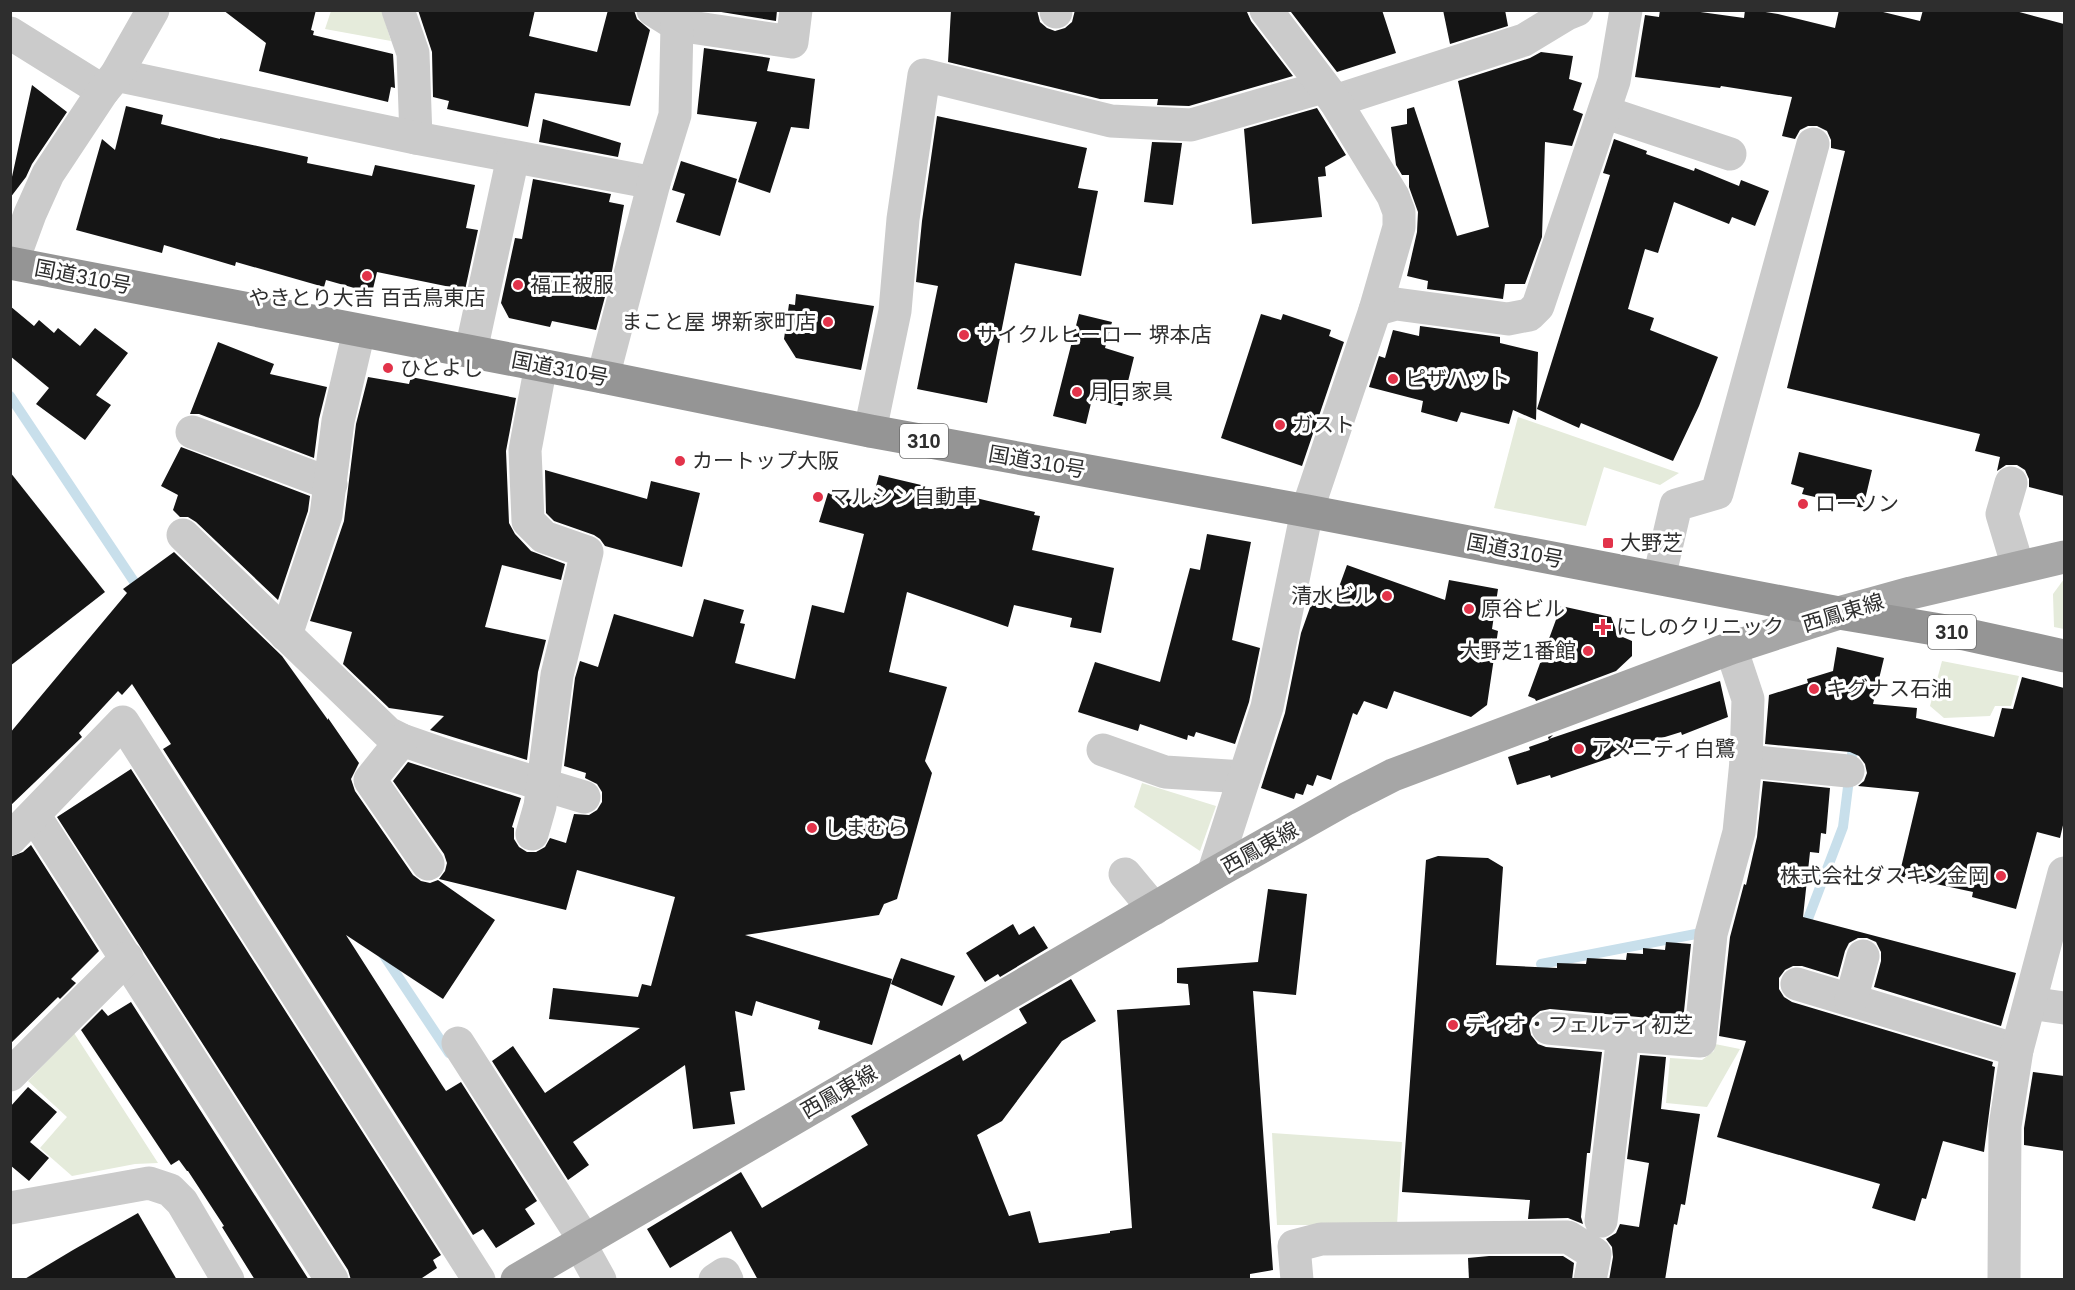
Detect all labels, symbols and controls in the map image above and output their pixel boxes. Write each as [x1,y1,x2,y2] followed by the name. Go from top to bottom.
[33,256,133,297] street label: 国道310号
[360,269,374,283] marker: やきとり大吉 百舌鳥東店
[530,273,614,296] place label: 福正被服
[511,278,525,292] marker: 福正被服
[249,286,485,309] place label: やきとり大吉 百舌鳥東店
[621,310,816,333] place label: まこと屋 堺新家町店
[821,315,835,329] marker: まこと屋 堺新家町店
[976,323,1212,346] place label: サイクルヒーロー 堺本店
[957,328,971,342] marker: サイクルヒーロー 堺本店
[510,348,610,389] street label: 国道310号
[400,356,483,379] place label: ひとよし
[381,361,395,375] marker: ひとよし
[1405,367,1510,390] place label: ピザハット
[1386,372,1400,386] marker: ピザハット
[1089,380,1173,403] place label: 月日家具
[1070,385,1084,399] marker: 月日家具
[1292,413,1355,436] place label: ガスト
[1273,418,1287,432] marker: ガスト
[900,424,948,458] road number: 310
[987,442,1087,481] street label: 国道310号
[692,449,839,472] place label: カートップ大阪
[673,454,687,468] marker: カートップ大阪
[830,485,977,508] place label: マルシン自動車
[811,490,825,504] marker: マルシン自動車
[1815,492,1899,515] place label: ローソン
[1796,497,1810,511] marker: ローソン
[1465,530,1565,571] street label: 国道310号
[1620,531,1683,554] place label: 大野芝
[1601,536,1615,550] marker: 大野芝
[1291,584,1375,607] place label: 清水ビル
[1380,589,1394,603] marker: 清水ビル
[1799,589,1886,636] street label: 西鳳東線
[1481,597,1565,620] place label: 原谷ビル
[1462,602,1476,616] marker: 原谷ビル
[1616,615,1784,638] place label: にしのクリニック
[1928,615,1976,649] road number: 310
[1594,618,1612,636] marker: にしのクリニック
[1459,639,1576,662] place label: 大野芝1番館
[1581,644,1595,658] marker: 大野芝1番館
[1826,677,1952,700] place label: キグナス石油
[1807,682,1821,696] marker: キグナス石油
[1591,737,1736,760] place label: アメニティ白鷺
[1572,742,1586,756] marker: アメニティ白鷺
[824,816,908,839] place label: しまむら
[1217,817,1302,878] street label: 西鳳東線
[805,821,819,835] marker: しまむら
[1780,864,1989,887] place label: 株式会社ダスキン金岡
[1994,869,2008,883] marker: 株式会社ダスキン金岡
[1465,1013,1693,1036] place label: ディオ・フェルティ初芝
[1446,1018,1460,1032] marker: ディオ・フェルティ初芝
[797,1061,881,1123] street label: 西鳳東線

